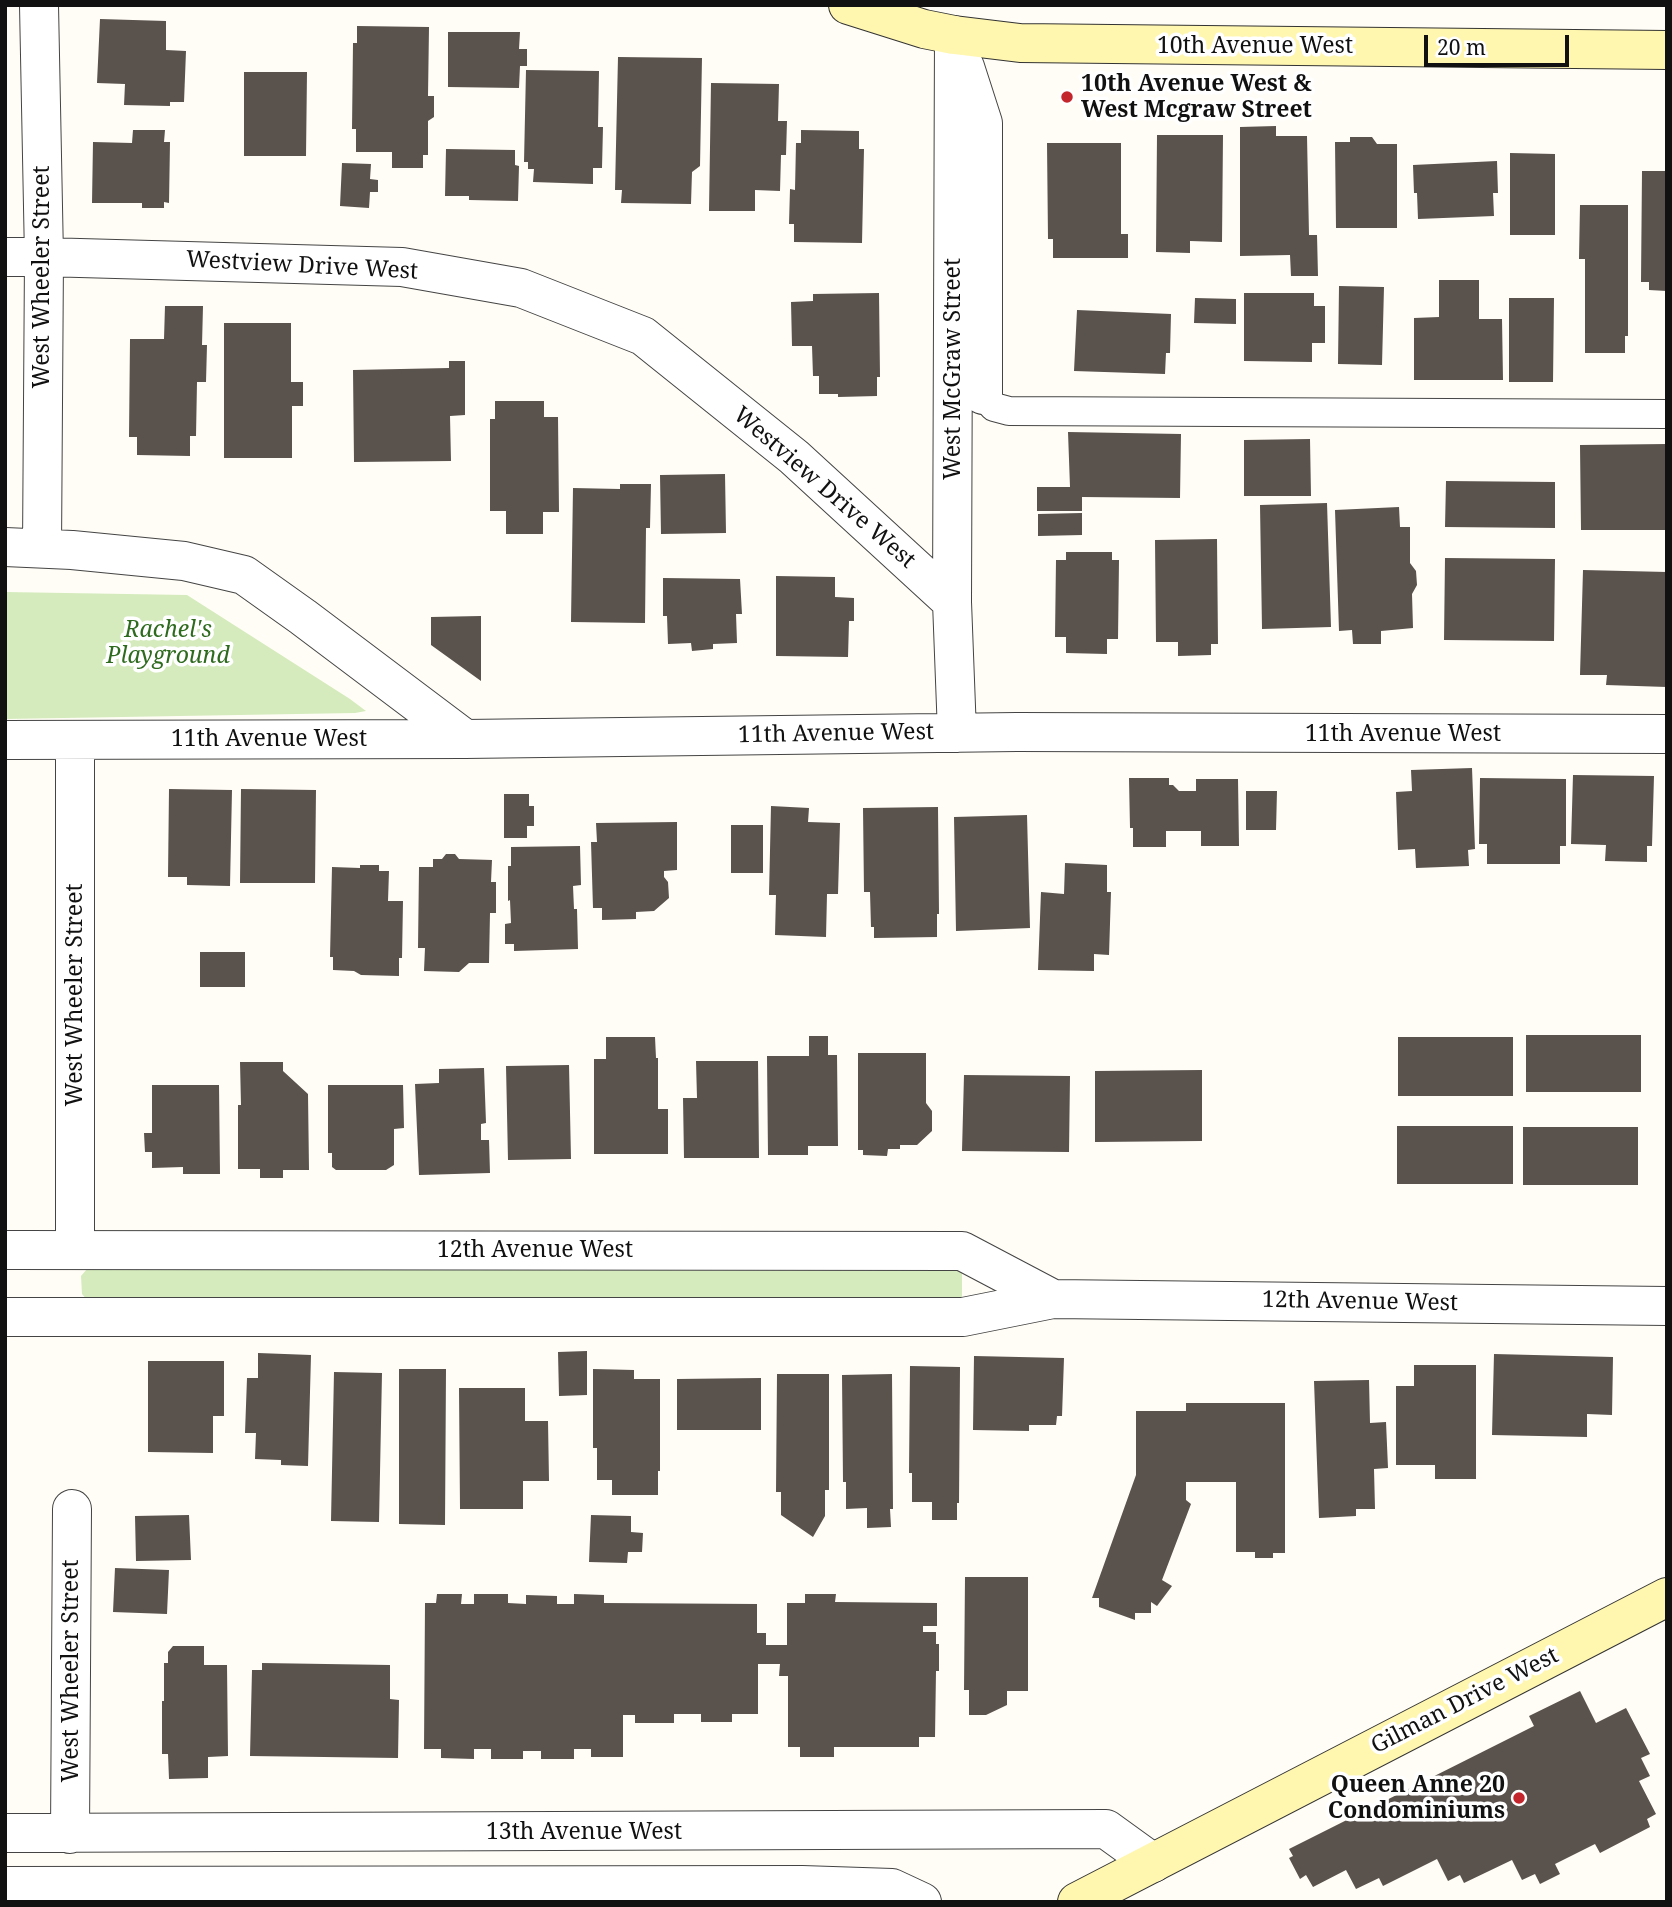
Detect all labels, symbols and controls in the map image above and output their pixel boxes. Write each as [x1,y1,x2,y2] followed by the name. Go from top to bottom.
[1427,21,1572,65] scale bar
[1157,32,1353,60] street label: 10th Avenue West
[1437,33,1486,61] text: 20 m
[1081,70,1312,124] place label: 10th Avenue West & West Mcgraw Street
[1059,89,1075,105] marker: 10th Avenue West & West Mcgraw Street
[28,165,56,389] street label: West Wheeler Street
[185,246,419,286] street label: Westview Drive West
[939,258,967,480] street label: West McGraw Street
[727,401,921,575] street label: Westview Drive West
[106,616,230,670] park label: Rachel's Playground
[738,718,934,750] street label: 11th Avenue West
[1305,720,1501,748] street label: 11th Avenue West
[171,725,367,753] street label: 11th Avenue West
[61,883,89,1107] street label: West Wheeler Street
[437,1236,633,1264] street label: 12th Avenue West
[1262,1286,1458,1318] street label: 12th Avenue West
[57,1559,85,1783] street label: West Wheeler Street
[1367,1642,1563,1760] street label: Gilman Drive West
[1328,1771,1505,1825] place label: Queen Anne 20 Condominiums
[1511,1790,1527,1806] marker: Queen Anne 20 Condominiums
[486,1818,682,1846] street label: 13th Avenue West

